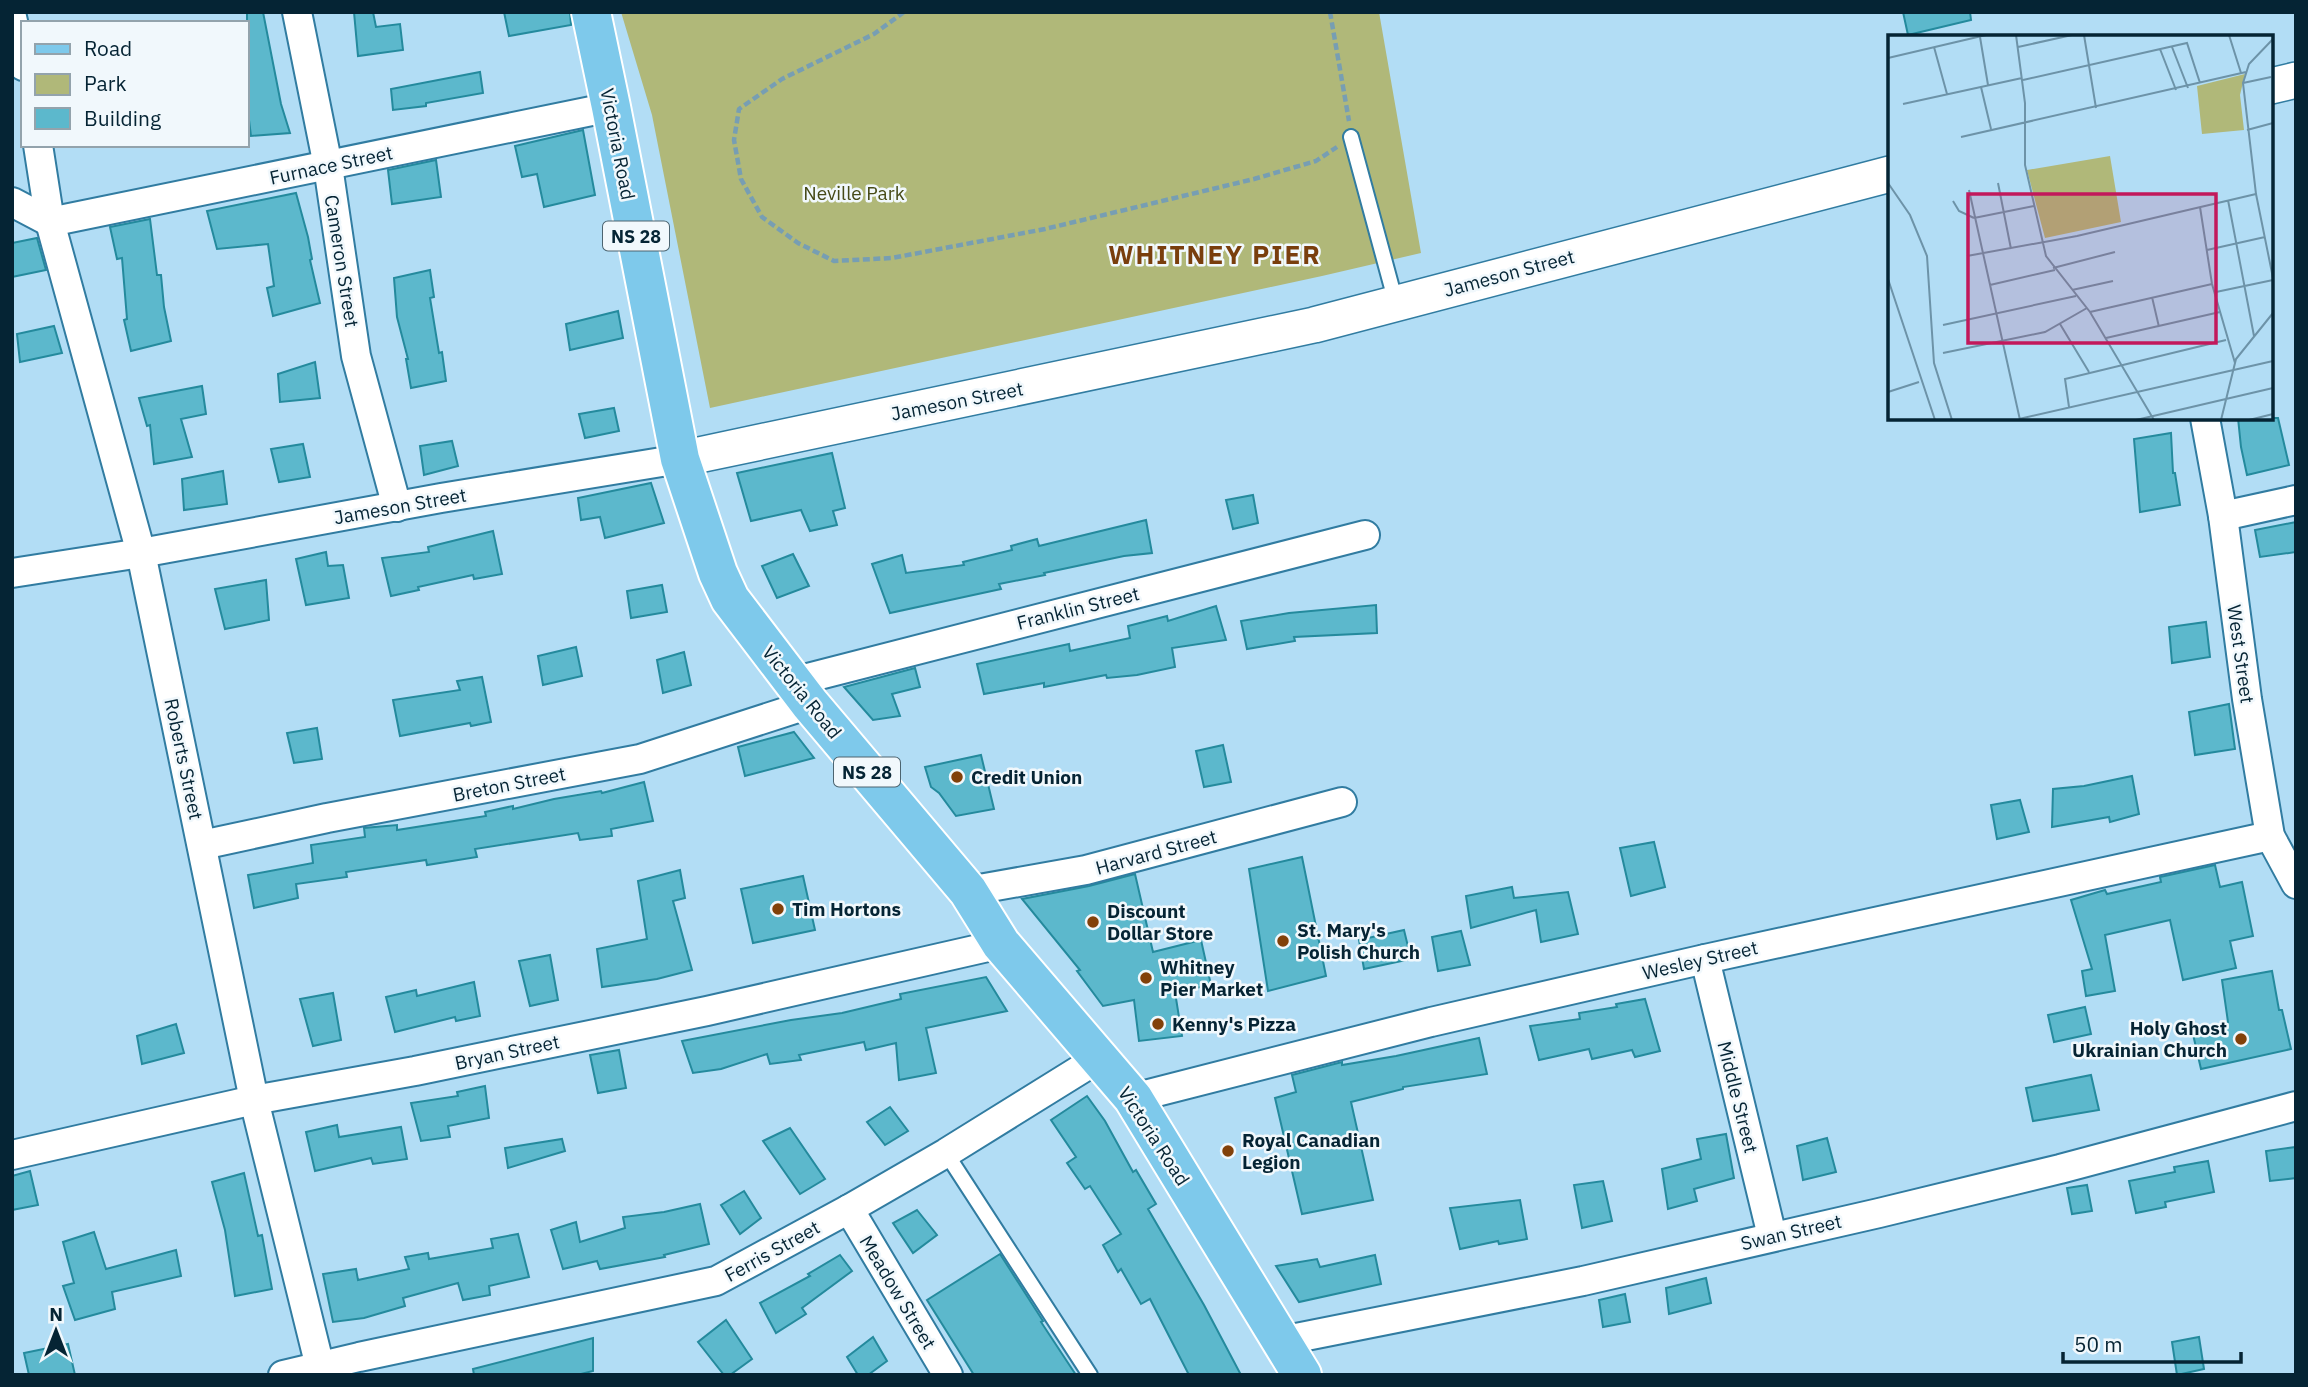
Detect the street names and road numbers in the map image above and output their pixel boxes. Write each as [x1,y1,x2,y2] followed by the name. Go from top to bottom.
[595,86,641,202] street label: Victoria Road
[267,140,395,190] street label: Furnace Street
[320,193,364,329] street label: Cameron Street
[603,222,669,250] road number: NS 28
[1441,244,1577,302] street label: Jameson Street
[889,376,1025,426] street label: Jameson Street
[332,483,468,529] street label: Jameson Street
[1014,581,1142,635] street label: Franklin Street
[2222,603,2260,705] street label: West Street
[757,640,847,744] street label: Victoria Road
[159,696,209,822] street label: Roberts Street
[834,758,900,786] road number: NS 28
[451,761,567,807] street label: Breton Street
[1093,824,1219,880] street label: Harvard Street
[1640,935,1760,985] street label: Wesley Street
[453,1029,561,1075] street label: Bryan Street
[1713,1039,1763,1155] street label: Middle Street
[1113,1082,1195,1190] street label: Victoria Road
[1738,1209,1844,1255] street label: Swan Street
[720,1215,824,1287] street label: Ferris Street
[855,1231,941,1353] street label: Meadow Street

